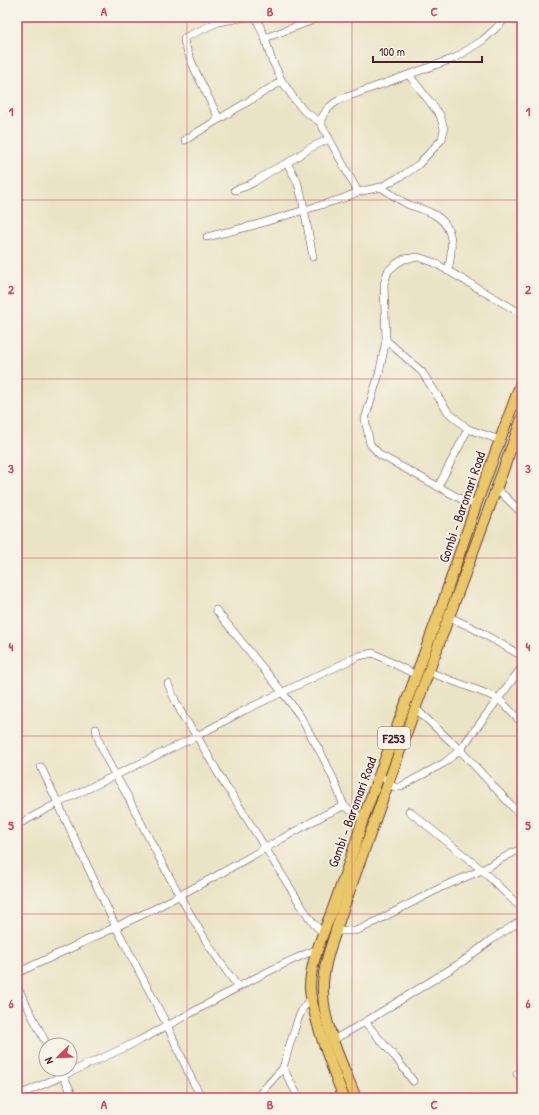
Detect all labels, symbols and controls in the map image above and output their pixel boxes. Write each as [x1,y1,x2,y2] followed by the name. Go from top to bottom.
[101,2,108,20] text: A
[267,2,274,20] text: B
[430,2,438,20] text: C
[373,38,482,64] scale bar
[379,43,405,60] text: 100 m
[9,102,14,120] text: 1
[526,102,531,120] text: 1
[8,280,15,298] text: 2
[525,280,532,298] text: 2
[434,448,490,565] street label: Gombi - Baromari Road
[8,459,14,477] text: 3
[525,459,531,477] text: 3
[9,637,14,655] text: 4
[526,637,531,655] text: 4
[378,727,410,749] road number: F253
[323,753,381,870] street label: Gombi - Baromari Road
[8,816,14,834] text: 5
[525,816,531,834] text: 5
[8,994,14,1012] text: 6
[525,994,531,1012] text: 6
[38,1037,78,1077] north arrow
[41,1055,56,1066] text: N
[101,1095,108,1113] text: A
[267,1095,274,1113] text: B
[430,1095,438,1113] text: C

